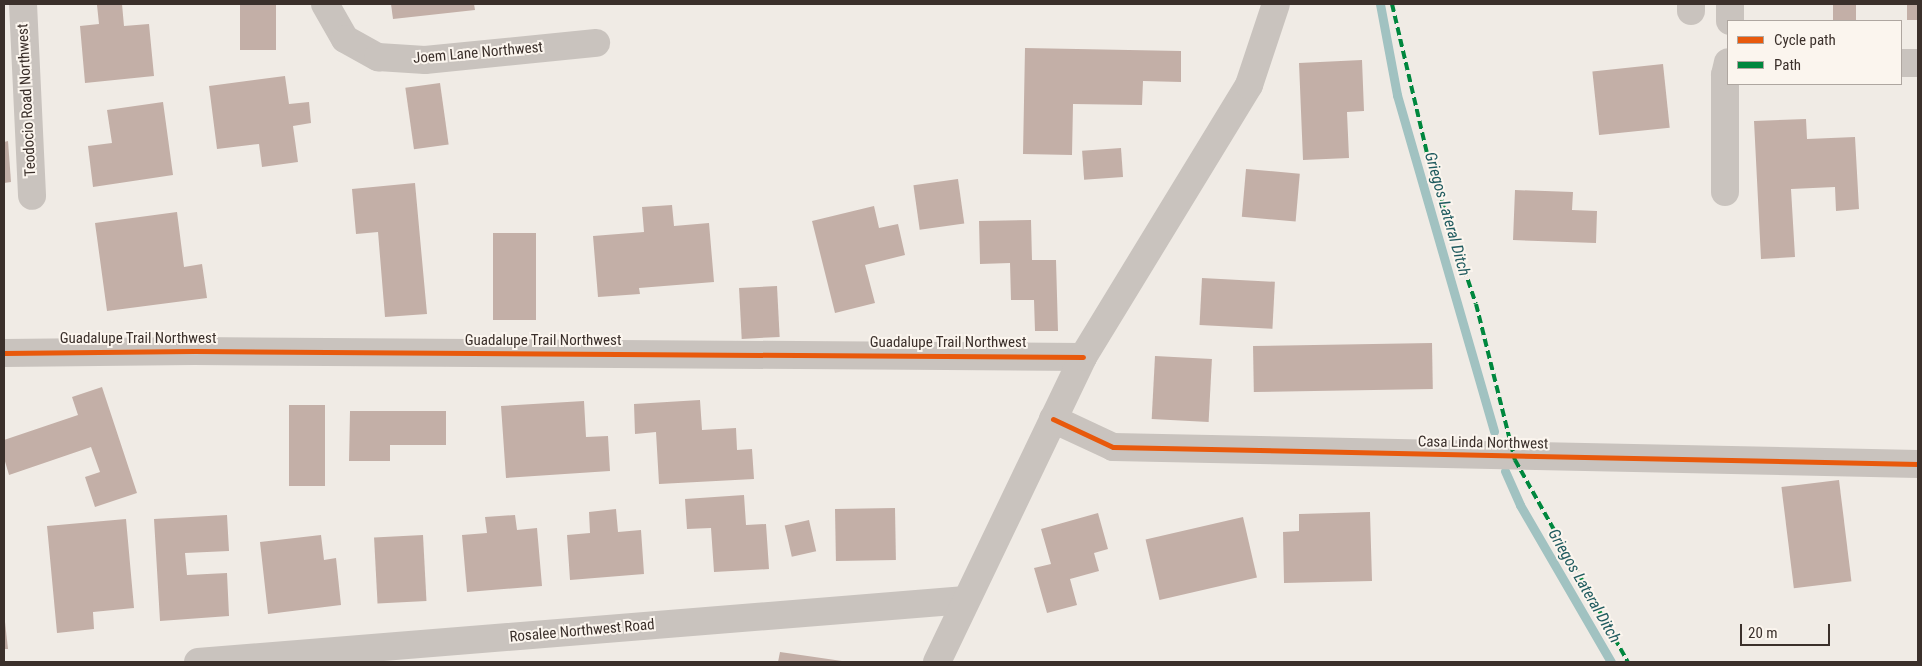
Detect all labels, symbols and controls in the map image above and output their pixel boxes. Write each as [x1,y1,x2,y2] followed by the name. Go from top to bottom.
[1727,20,1902,85] legend
[14,23,40,177] street label: Teodocio Road Northwest
[1774,31,1836,49] text: Cycle path
[412,38,544,68] street label: Joem Lane Northwest
[1774,56,1801,74] text: Path
[1420,150,1474,278] water label: Griegos Lateral Ditch
[59,330,217,348] street label: Guadalupe Trail Northwest
[464,332,622,350] street label: Guadalupe Trail Northwest
[869,334,1027,352] street label: Guadalupe Trail Northwest
[1418,433,1548,453] street label: Casa Linda Northwest
[1544,526,1624,646] water label: Griegos Lateral Ditch
[1742,614,1832,646] scale bar
[509,616,655,646] street label: Rosalee Northwest Road
[1748,624,1778,642] text: 20 m

